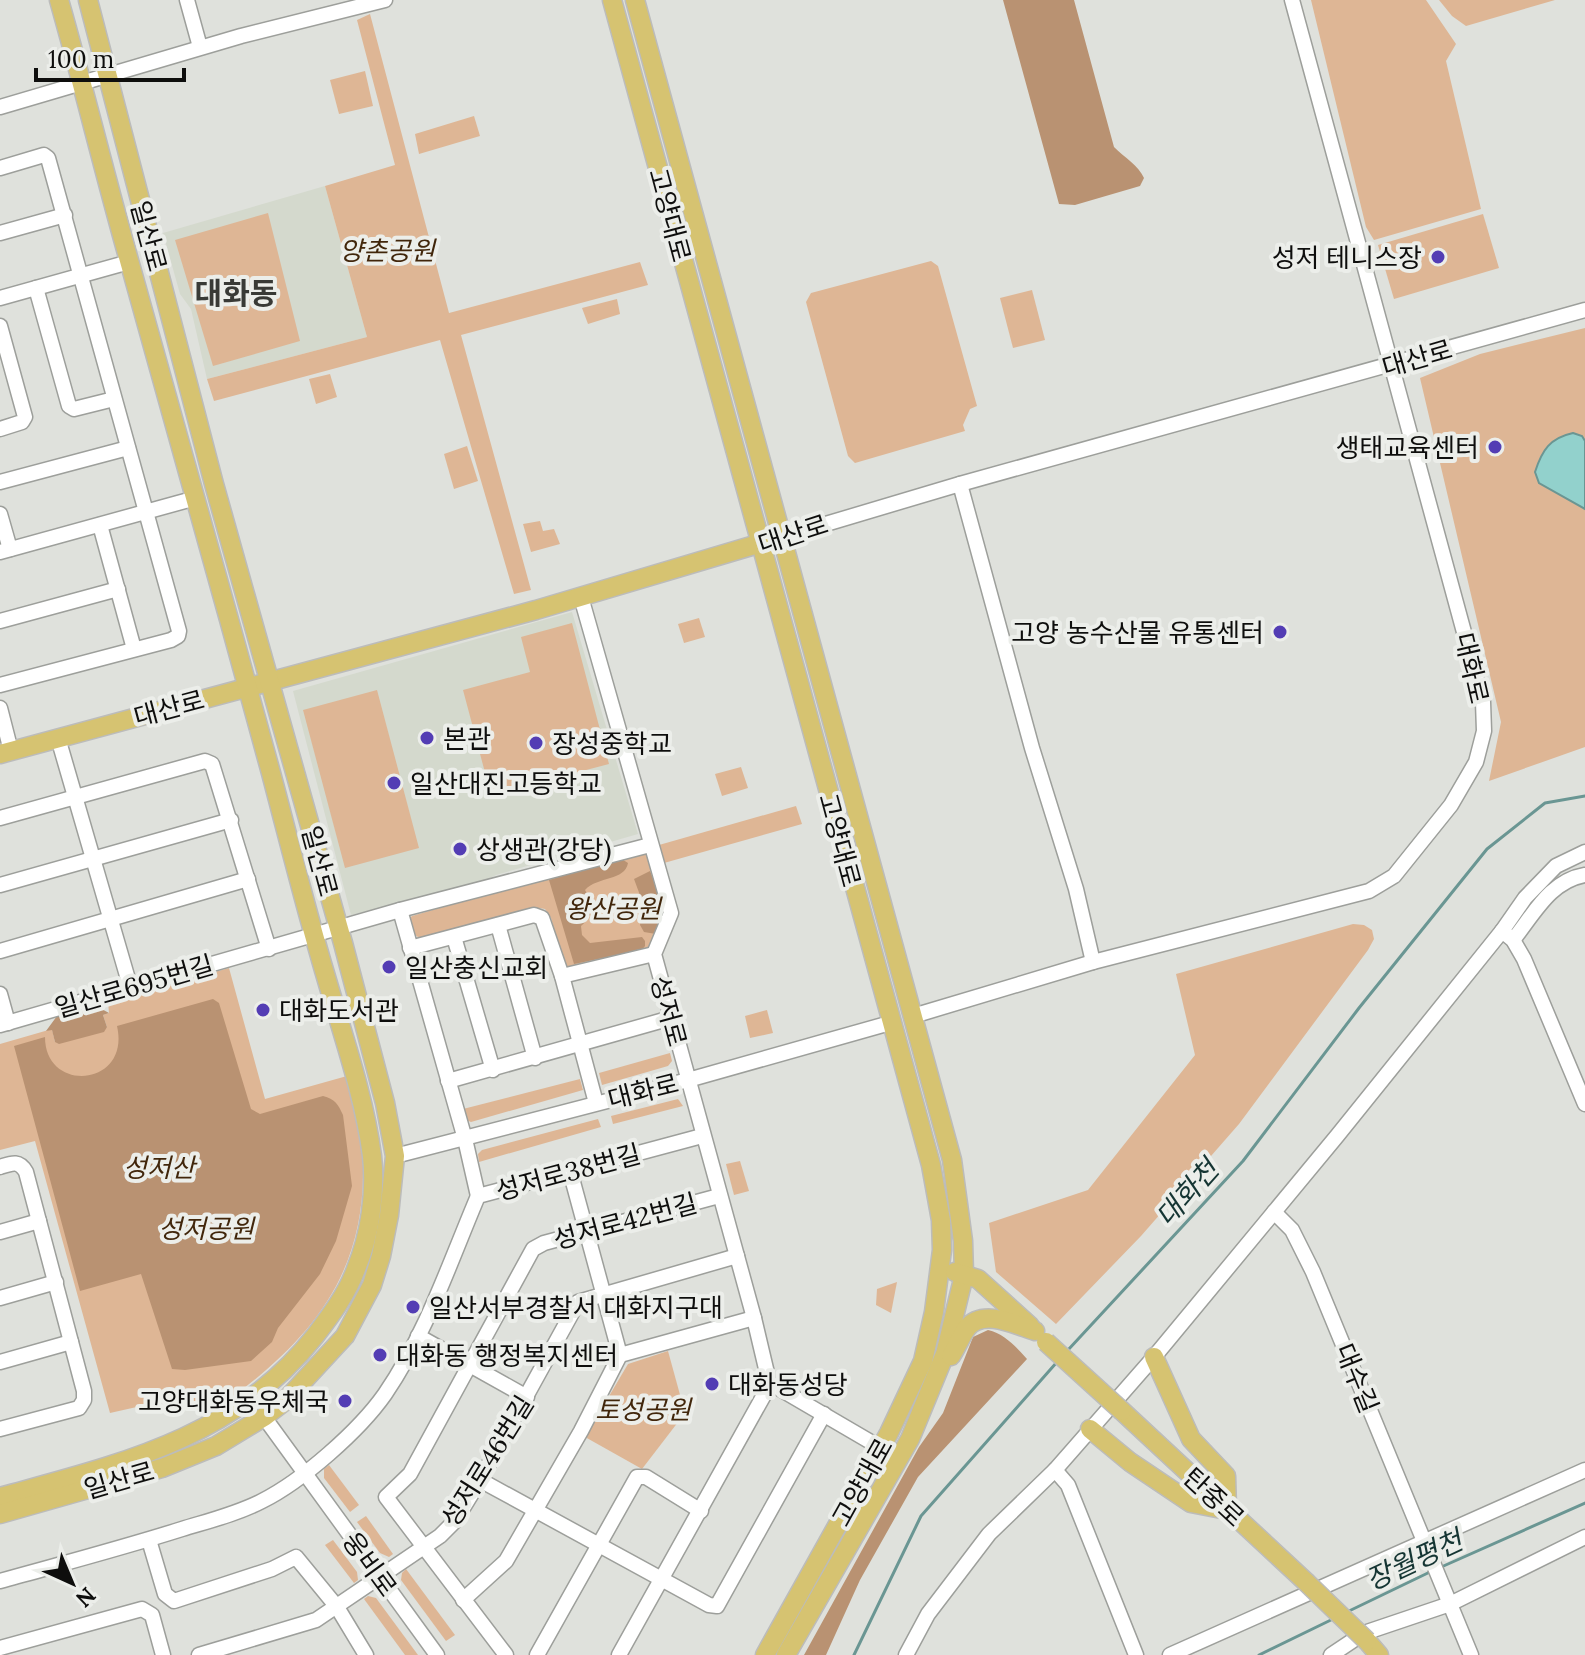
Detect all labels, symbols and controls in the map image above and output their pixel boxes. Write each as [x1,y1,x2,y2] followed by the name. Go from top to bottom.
[36,32,184,82] scale bar
[48,44,114,75] text: 100 m
[642,165,698,265] street label: 고양대로
[124,197,174,275] street label: 일산로
[339,234,437,267] park label: 양촌공원
[1272,241,1422,274] place label: 성저 테니스장
[1429,248,1447,266] marker: 성저 테니스장
[195,274,277,312] district label: 대화동
[1378,332,1456,384] street label: 대산로
[1335,431,1479,464] place label: 생태교육센터
[1486,438,1504,456] marker: 생태교육센터
[754,507,832,561] street label: 대산로
[1011,616,1264,649] place label: 고양 농수산물 유통센터
[1271,623,1289,641] marker: 고양 농수산물 유통센터
[1448,629,1496,707] street label: 대화로
[130,683,208,733] street label: 대산로
[443,722,491,755] place label: 본관
[552,727,672,760] place label: 장성중학교
[418,729,436,747] marker: 본관
[527,734,545,752] marker: 장성중학교
[410,767,601,800] place label: 일산대진고등학교
[385,774,403,792] marker: 일산대진고등학교
[812,790,868,890] street label: 고양대로
[295,822,345,900] street label: 일산로
[476,833,612,867] place label: 상생관(강당)
[451,840,469,858] marker: 상생관(강당)
[565,892,663,925] park label: 왕산공원
[51,948,217,1024] street label: 일산로695번길
[405,951,549,984] place label: 일산충신교회
[380,958,398,976] marker: 일산충신교회
[644,972,694,1050] street label: 성저로
[279,994,399,1027] place label: 대화도서관
[254,1001,272,1019] marker: 대화도서관
[604,1066,682,1116] street label: 대화로
[492,1137,644,1207] street label: 성저로38번길
[1148,1150,1228,1234] water label: 대화천
[123,1151,198,1184] park label: 성저산
[549,1186,701,1256] street label: 성저로42번길
[158,1212,256,1245] park label: 성저공원
[429,1291,723,1324] place label: 일산서부경찰서 대화지구대
[404,1298,422,1316] marker: 일산서부경찰서 대화지구대
[396,1339,618,1372] place label: 대화동 행정복지센터
[1328,1339,1386,1417] street label: 대수길
[371,1346,389,1364] marker: 대화동 행정복지센터
[728,1368,848,1401] place label: 대화동성당
[703,1375,721,1393] marker: 대화동성당
[138,1385,329,1418] place label: 고양대화동우체국
[434,1389,540,1533] street label: 성저로46번길
[336,1392,354,1410] marker: 고양대화동우체국
[595,1393,693,1426] park label: 토성공원
[824,1432,900,1532] street label: 고양대로
[80,1454,158,1506] street label: 일산로
[1177,1460,1251,1534] street label: 탄중로
[1360,1521,1471,1598] water label: 장월평천
[336,1525,404,1603] street label: 웅비로
[32,1543,112,1623] north arrow
[70,1581,102,1613] text: N

